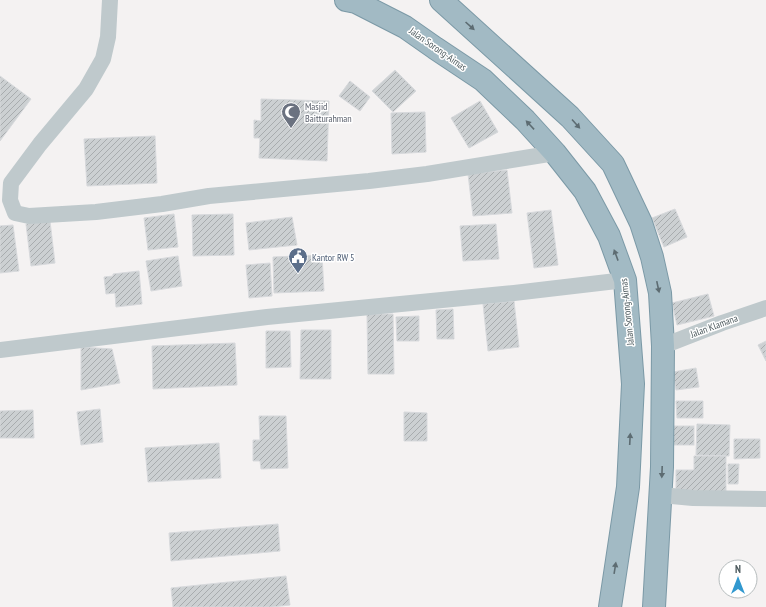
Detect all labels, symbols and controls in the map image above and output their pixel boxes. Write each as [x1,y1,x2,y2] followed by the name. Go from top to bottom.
[465,21,475,31] one-way arrow
[406,24,470,74] street label: Jalan Sorong-Aimas
[305,100,352,125] place label: Masjid Baitturahman
[280,101,302,129] mosque icon: Masjid Baitturahman
[571,119,580,129] one-way arrow
[525,120,534,130] one-way arrow
[287,246,309,274] public building icon: Kantor RW 5
[613,249,619,261] one-way arrow
[312,251,355,264] place label: Kantor RW 5
[617,277,637,347] street label: Jalan Sorong-Aimas
[656,280,662,293] one-way arrow
[688,311,739,341] street label: Jalan Klamana
[627,433,634,445] one-way arrow
[658,466,665,478] one-way arrow
[718,559,758,599] north arrow
[612,562,618,575] one-way arrow
[735,562,741,576] text: N

